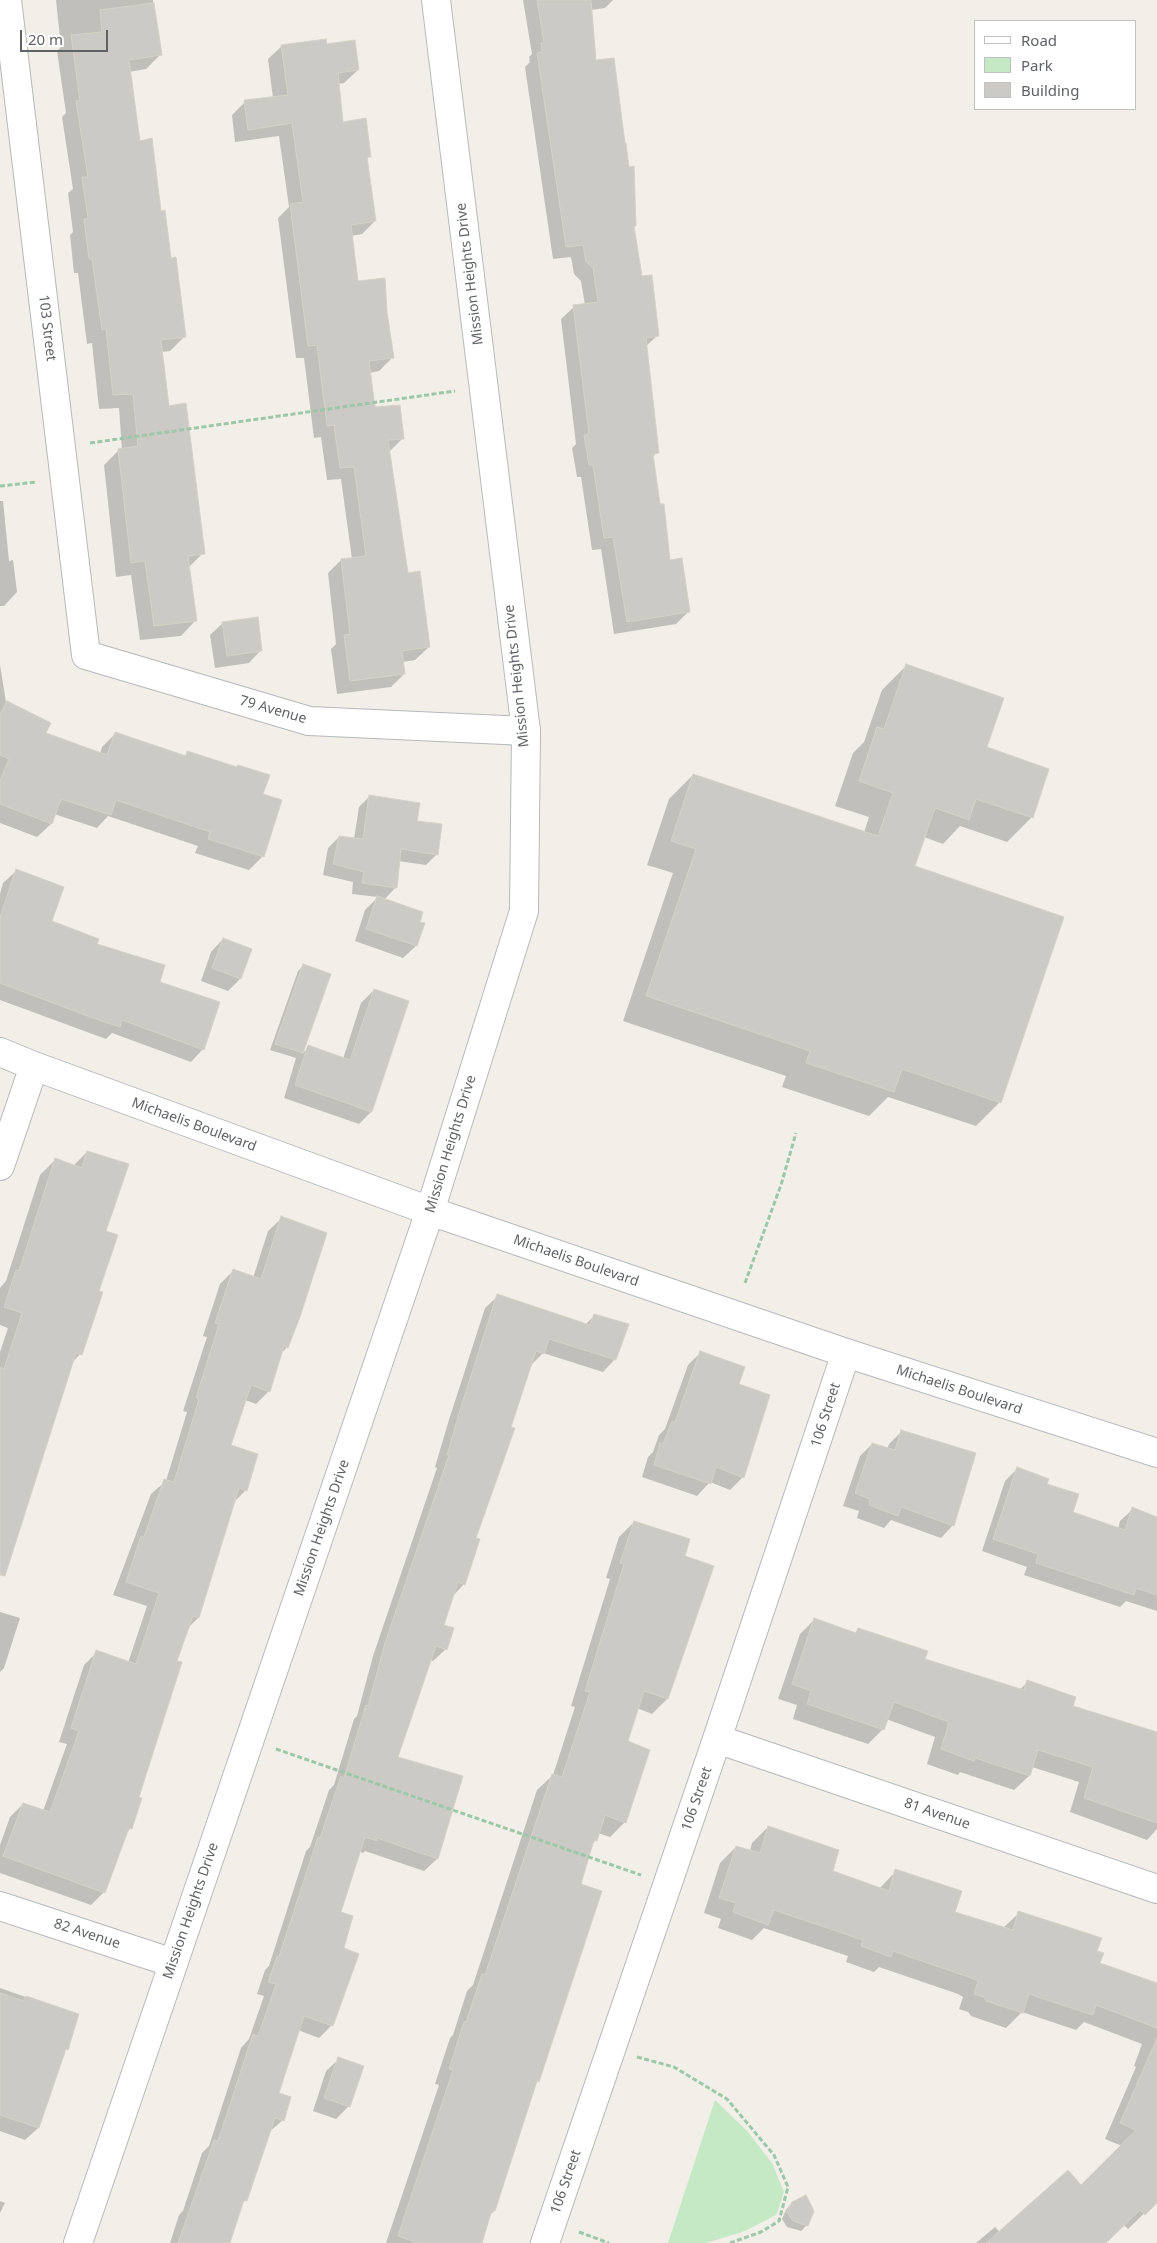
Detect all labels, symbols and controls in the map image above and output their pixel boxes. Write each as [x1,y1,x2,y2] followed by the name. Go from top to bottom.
[22,20,110,52] scale bar
[974,20,1137,110] legend
[28,29,63,49] text: 20 m
[1021,30,1057,50] text: Road
[1021,55,1053,75] text: Park
[1021,80,1079,100] text: Building
[453,202,487,346] street label: Mission Heights Drive
[35,294,59,362] street label: 103 Street
[501,604,533,748] street label: Mission Heights Drive
[238,692,308,728] street label: 79 Avenue
[422,1073,480,1215] street label: Mission Heights Drive
[129,1095,259,1155] street label: Michaelis Boulevard
[511,1232,641,1290] street label: Michaelis Boulevard
[894,1362,1024,1418] street label: Michaelis Boulevard
[808,1381,844,1449] street label: 106 Street
[291,1458,353,1598] street label: Mission Heights Drive
[678,1765,716,1833] street label: 106 Street
[902,1795,972,1833] street label: 81 Avenue
[160,1841,222,1981] street label: Mission Heights Drive
[52,1915,122,1953] street label: 82 Avenue
[547,2148,585,2216] street label: 106 Street

